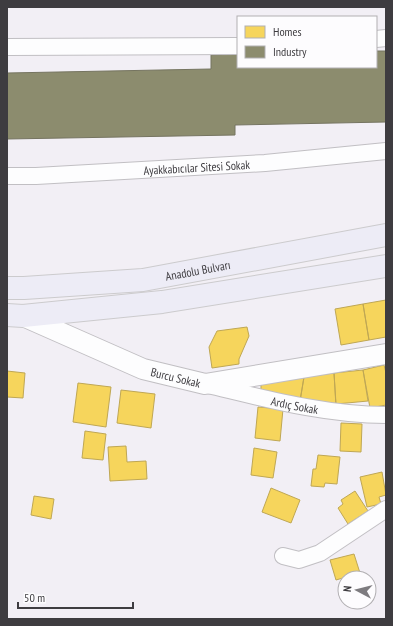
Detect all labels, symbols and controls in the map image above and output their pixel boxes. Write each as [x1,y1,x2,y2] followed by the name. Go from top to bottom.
[237,16,377,68] legend
[273,24,301,39] text: Homes
[273,44,307,59] text: Industry
[143,156,251,177] street label: Ayakkabıcılar Sitesi Sokak
[164,256,232,283] street label: Anadolu Bulvarı
[149,364,203,390] street label: Burcu Sokak
[270,393,320,417] street label: Ardıç Sokak
[337,570,377,610] north arrow
[18,584,133,610] scale bar
[340,585,354,593] text: N
[24,590,45,605] text: 50 m

